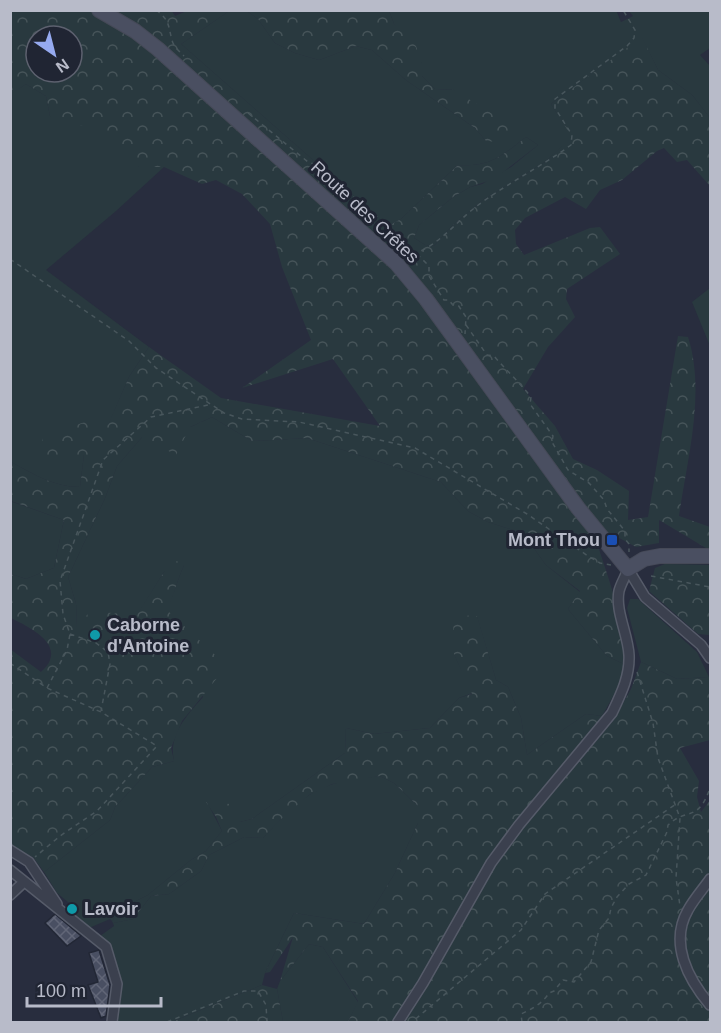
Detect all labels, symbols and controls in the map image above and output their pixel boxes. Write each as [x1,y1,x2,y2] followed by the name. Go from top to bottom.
[24,24,84,84] north arrow
[53,56,72,76] text: N
[307,157,423,267] street label: Route des Crêtes
[508,530,600,550] place label: Mont Thou
[605,533,619,547] marker: Mont Thou
[107,615,189,656] place label: Caborne d'Antoine
[88,628,102,642] marker: Caborne d'Antoine
[84,899,138,919] place label: Lavoir
[65,902,79,916] marker: Lavoir
[27,970,160,1008] scale bar
[36,981,86,1001] text: 100 m

